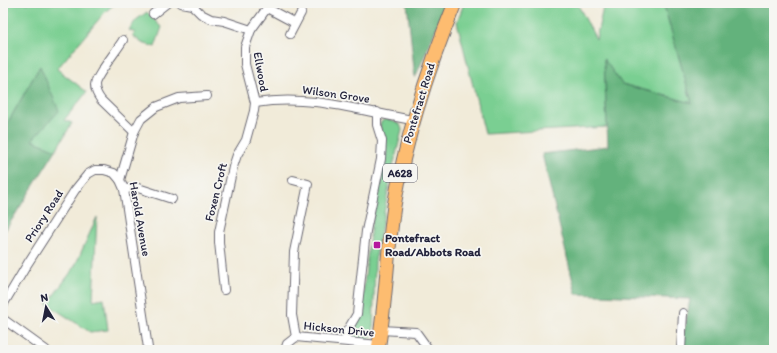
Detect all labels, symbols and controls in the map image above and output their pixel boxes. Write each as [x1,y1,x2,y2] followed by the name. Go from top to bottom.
[251,51,271,94] street label: Ellwood
[400,61,438,145] street label: Pontefract Road
[301,82,371,106] street label: Wilson Grove
[202,161,230,223] street label: Foxen Croft
[383,164,417,182] road number: A628
[127,181,154,258] street label: Harold Avenue
[22,187,66,245] street label: Priory Road
[385,231,481,259] place label: Pontefract Road/Abbots Road
[372,240,382,250] marker: Pontefract Road/Abbots Road
[26,287,66,327] north arrow
[40,291,49,305] text: N
[303,318,375,340] street label: Hickson Drive

